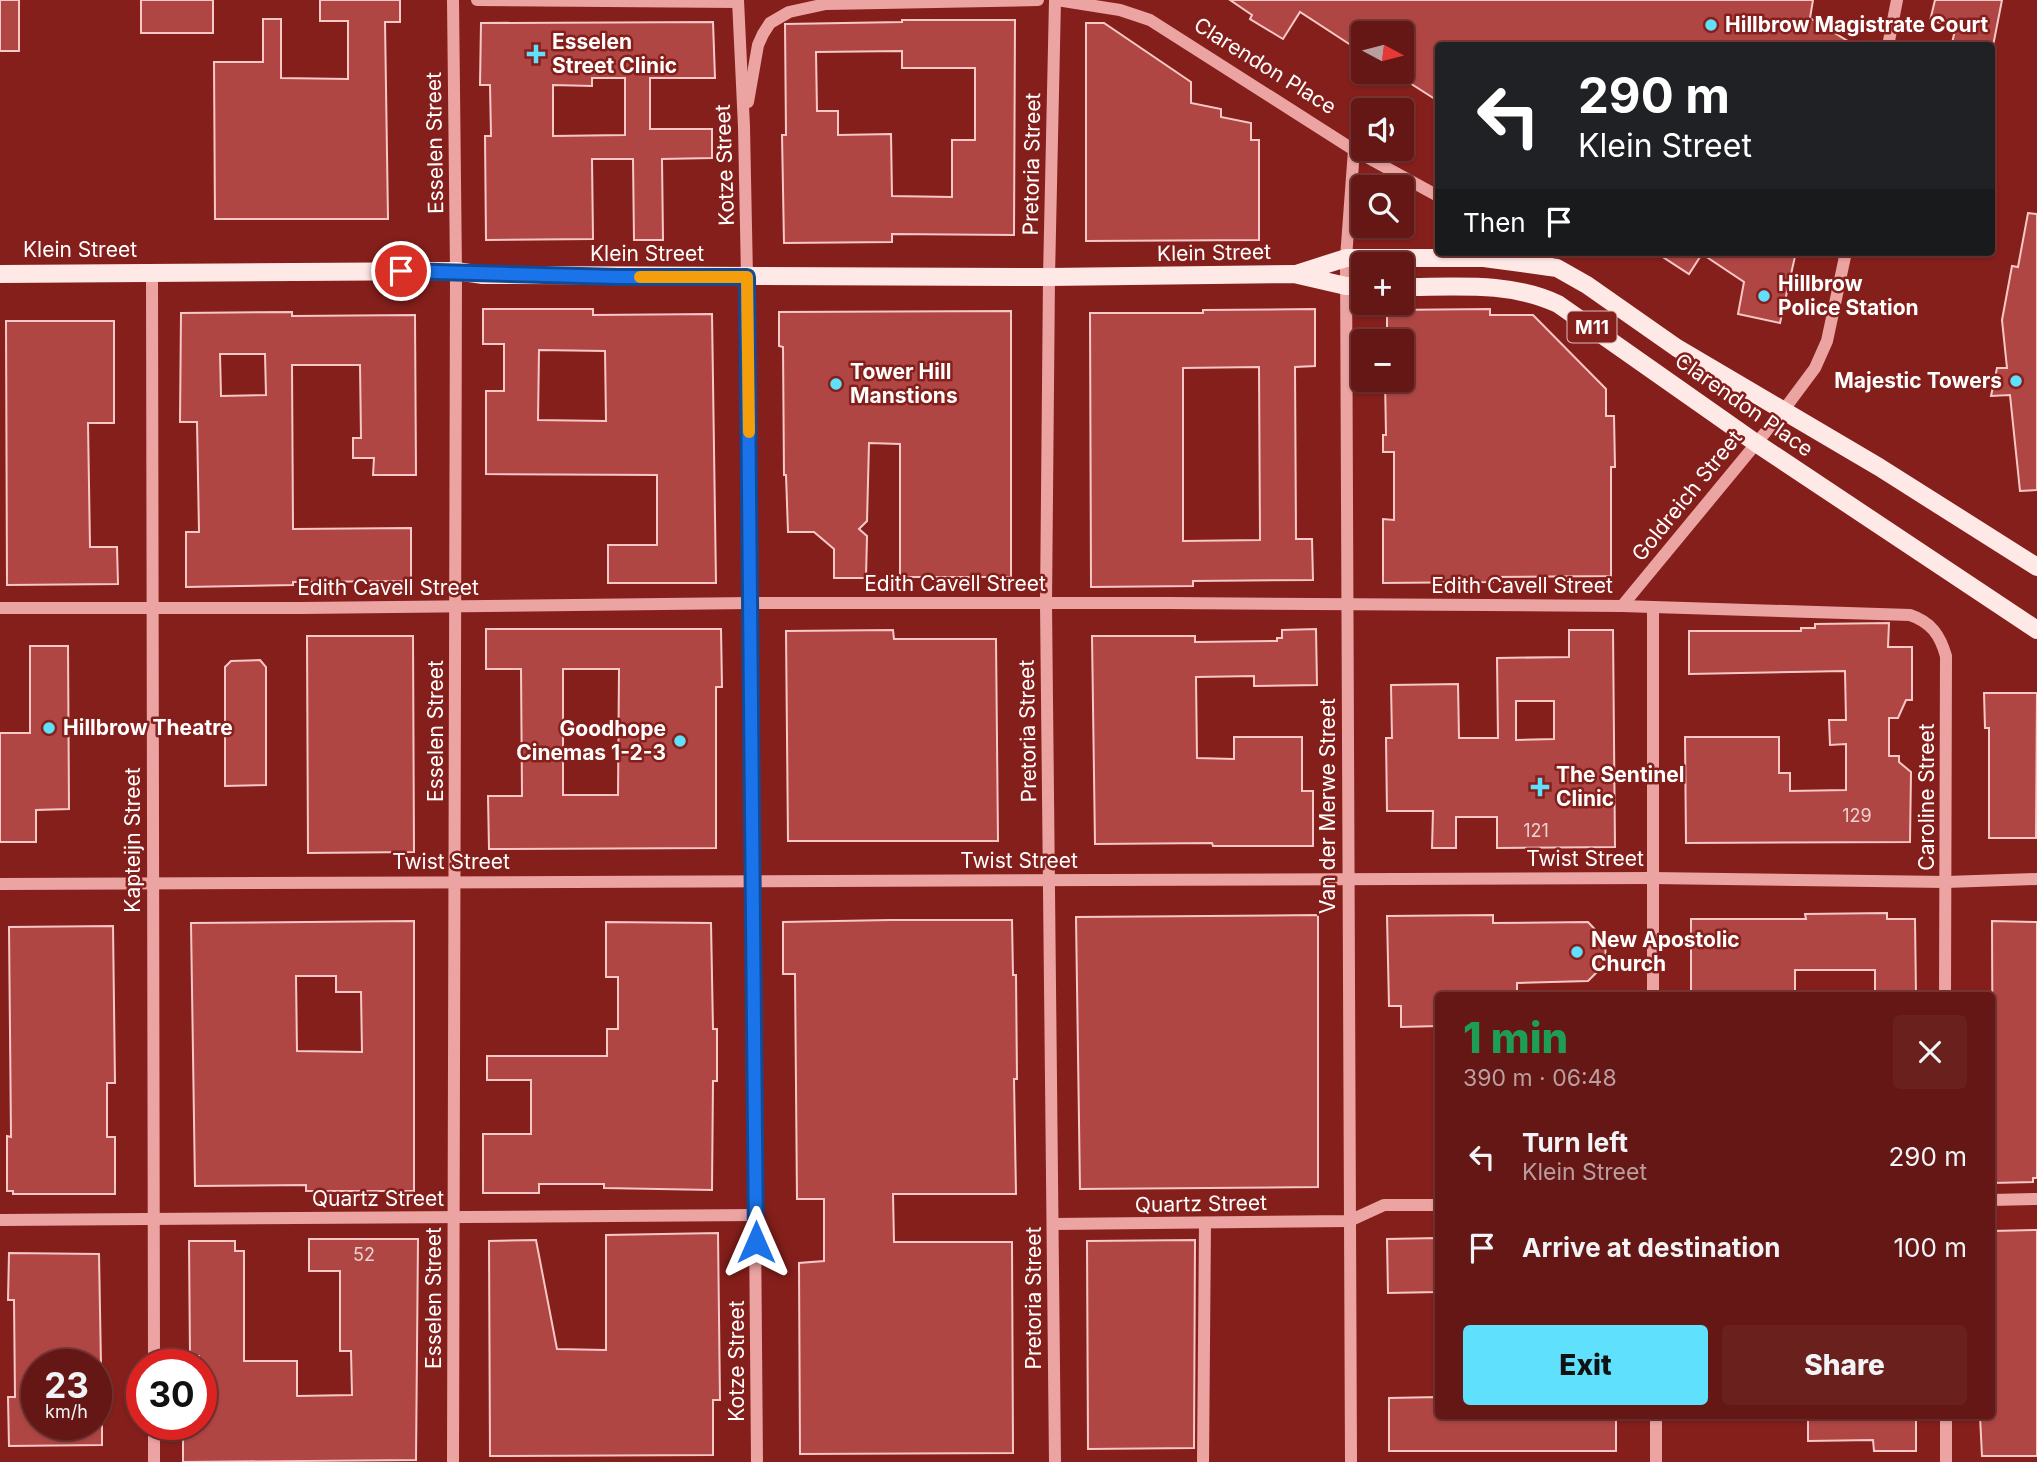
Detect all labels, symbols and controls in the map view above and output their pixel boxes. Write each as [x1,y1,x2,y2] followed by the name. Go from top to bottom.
[1190,12,1341,119] street label: Clarendon Place
[1725,12,1988,37] place label: Hillbrow Magistrate Court
[1703,17,1719,33] marker: Hillbrow Magistrate Court
[1351,21,1414,84] north arrow
[1351,21,1414,392] map controls
[552,29,677,78] place label: Esselen Street Clinic
[526,44,546,64] marker: Esselen Street Clinic
[1578,66,1730,125] text: 290 m
[1463,70,1554,161] icon: left
[421,72,448,214] street label: Esselen Street
[1018,92,1045,236] street label: Pretoria Street
[1351,98,1414,161] button: sound
[710,104,739,226] street label: Kotze Street
[1578,126,1752,165] text: Klein Street
[1351,175,1414,238] button: search
[1540,203,1578,241] icon: arrive
[1463,207,1526,238] text: Then
[23,237,137,262] street label: Klein Street
[1157,239,1271,266] street label: Klein Street
[371,241,431,301] pin
[590,241,704,266] street label: Klein Street
[382,252,420,290] icon: arrive
[1351,252,1414,315] button: +
[1778,271,1919,320] place label: Hillbrow Police Station
[1756,288,1772,304] marker: Hillbrow Police Station
[1568,312,1616,342] road number: M11
[1351,329,1414,392] button: −
[1670,348,1818,462] street label: Clarendon Place
[850,359,958,408] place label: Tower Hill Manstions
[1834,368,2002,393] place label: Majestic Towers
[2008,373,2024,389] marker: Majestic Towers
[828,376,844,392] marker: Tower Hill Manstions
[1626,425,1747,566] street label: Goldreich Street
[864,571,1046,596] street label: Edith Cavell Street
[1431,573,1613,598] street label: Edith Cavell Street
[297,575,479,600] street label: Edith Cavell Street
[1014,659,1041,803] street label: Pretoria Street
[423,660,448,802] street label: Esselen Street
[1315,698,1340,914] street label: Van der Merwe Street
[63,715,233,740] place label: Hillbrow Theatre
[516,716,666,765] place label: Goodhope Cinemas 1-2-3
[41,720,57,736] marker: Hillbrow Theatre
[1914,723,1939,871] street label: Caroline Street
[672,733,688,749] marker: Goodhope Cinemas 1-2-3
[1556,762,1685,811] place label: The Sentinel Clinic
[120,767,145,913] street label: Kapteijn Street
[1530,777,1550,797] marker: The Sentinel Clinic
[1842,805,1872,826] house number: 129
[1523,820,1549,841] house number: 121
[1526,846,1644,871] street label: Twist Street
[960,848,1078,873] street label: Twist Street
[392,849,510,874] street label: Twist Street
[1591,927,1740,976] place label: New Apostolic Church
[1569,944,1585,960] marker: New Apostolic Church
[1463,1012,1568,1063] text: 1 min
[1893,1015,1967,1089] button: close
[1463,1064,1617,1092] text: 390 m · 06:48
[1522,1127,1628,1158] text: Turn left
[1463,1138,1501,1176] icon: left
[1889,1141,1967,1172] text: 290 m
[1522,1158,1647,1186] text: Klein Street
[312,1186,444,1211] street label: Quartz Street
[1135,1190,1267,1217] street label: Quartz Street
[719,1205,793,1279] position arrow
[421,1227,446,1369] street label: Esselen Street
[1021,1227,1046,1369] street label: Pretoria Street
[1463,1229,1501,1267] icon: arrive
[1522,1232,1781,1263] text: Arrive at destination
[1894,1232,1967,1263] text: 100 m
[353,1244,375,1265] house number: 52
[724,1300,749,1422] street label: Kotze Street
[1463,1325,1708,1405] button: Exit
[1722,1325,1967,1405] button: Share
[126,1349,217,1440] speed limit sign: 30
[44,1364,89,1406] text: 23
[45,1401,88,1422] text: km/h

